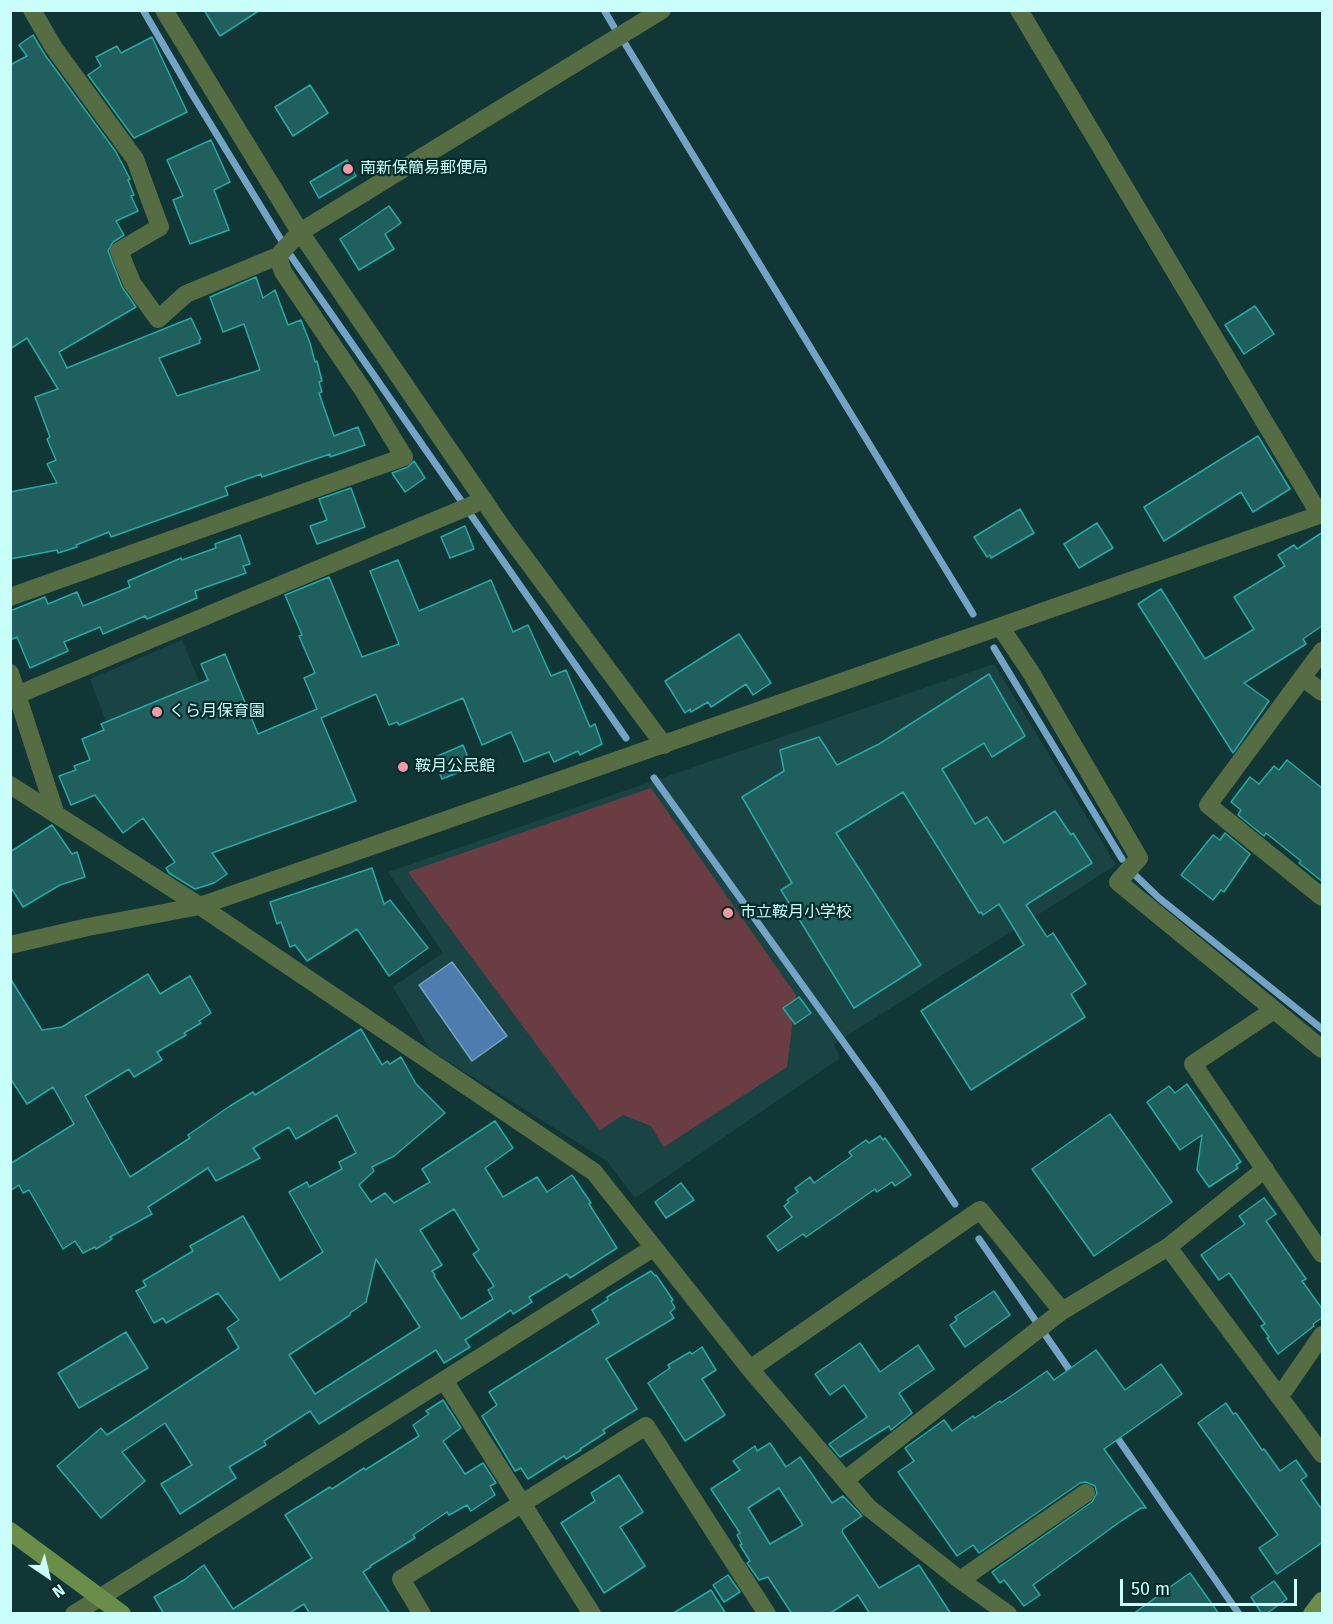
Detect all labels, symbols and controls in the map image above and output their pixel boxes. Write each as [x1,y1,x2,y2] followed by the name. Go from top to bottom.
[360,159,488,179] place label: 南新保簡易郵便局
[341,162,355,176] marker: 南新保簡易郵便局
[169,702,265,722] place label: くら月保育園
[150,705,164,719] marker: くら月保育園
[415,757,495,777] place label: 鞍月公民館
[396,760,410,774] marker: 鞍月公民館
[740,903,852,923] place label: 市立鞍月小学校
[721,906,735,920] marker: 市立鞍月小学校
[18,1546,78,1606] north arrow
[1123,1567,1300,1605] scale bar
[1131,1578,1170,1600] text: 50 m
[49,1580,68,1602] text: N

